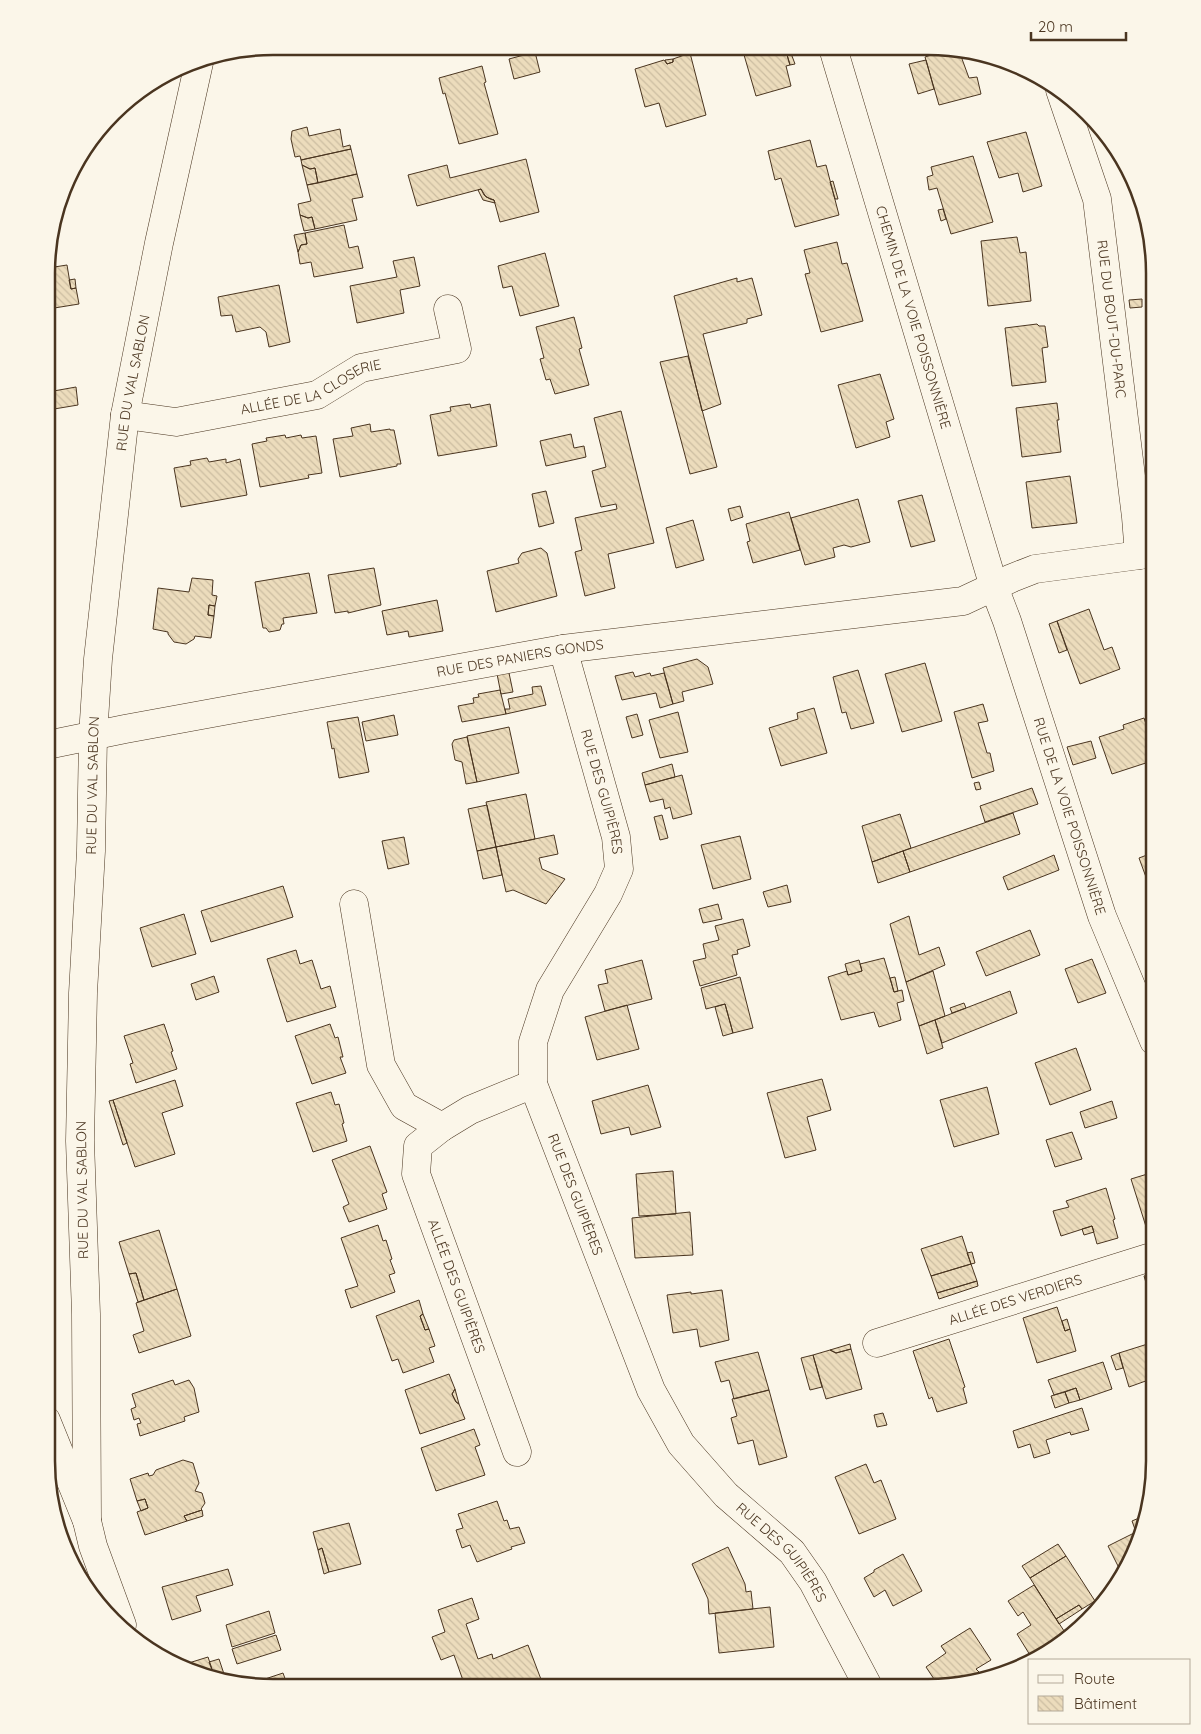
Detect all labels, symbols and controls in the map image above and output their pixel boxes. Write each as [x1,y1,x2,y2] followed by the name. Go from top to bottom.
[1031,10,1126,42] scale bar
[1038,17,1073,36] text: 20 m
[872,204,955,431] street label: CHEMIN DE LA VOIE POISSONNIÈRE
[1093,239,1130,399] street label: RUE DU BOUT-DU-PARC
[112,313,154,452] street label: RUE DU VAL SABLON
[239,355,383,418] street label: ALLÉE DE LA CLOSERIE
[435,635,605,681] street label: RUE DES PANIERS GONDS
[1030,715,1110,917] street label: RUE DE LA VOIE POISSONNIÈRE
[82,716,103,855] street label: RUE DU VAL SABLON
[577,727,627,855] street label: RUE DES GUIPIÈRES
[72,1121,92,1259] street label: RUE DU VAL SABLON
[544,1131,607,1258] street label: RUE DES GUIPIÈRES
[424,1216,489,1356] street label: ALLÉE DES GUIPIÈRES
[946,1270,1084,1329] street label: ALLÉE DES VERDIERS
[732,1499,831,1605] street label: RUE DES GUIPIÈRES
[1028,1659,1191,1724] legend
[1074,1669,1115,1688] text: Route
[1074,1694,1137,1713] text: Bâtiment

